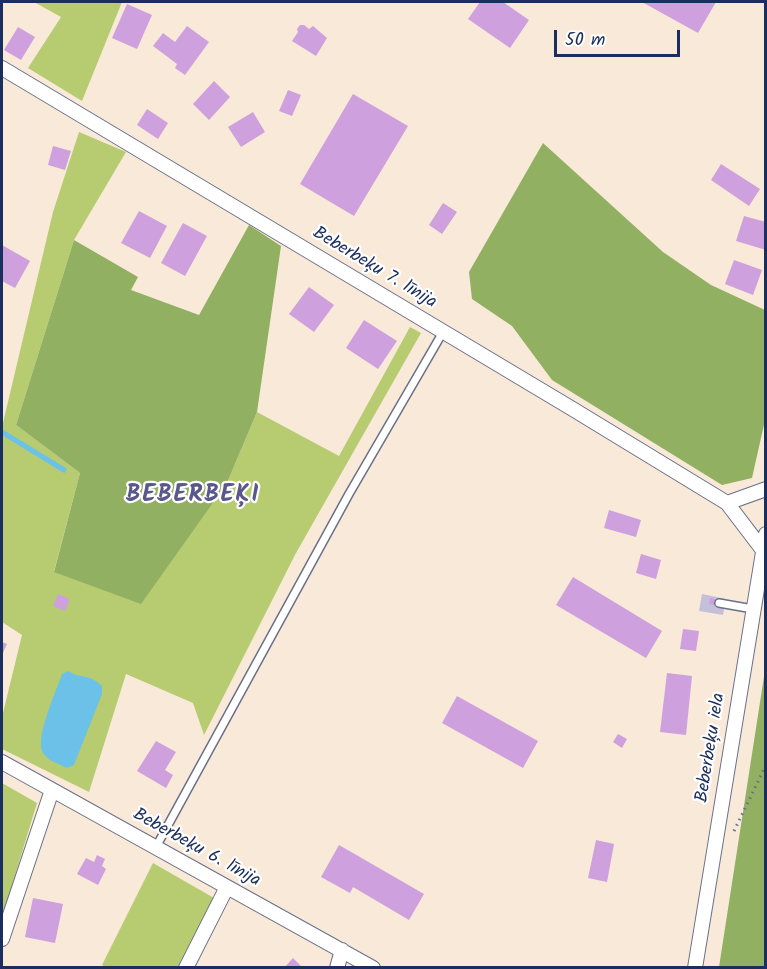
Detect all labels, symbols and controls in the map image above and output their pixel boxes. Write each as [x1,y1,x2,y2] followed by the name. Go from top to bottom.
[557,18,683,56] scale bar
[565,26,605,55] text: 50 m
[308,223,440,315] street label: Beberbeķu 7. līnija
[126,483,260,511] district label: BEBERBEĶI
[693,692,731,804] street label: Beberbeķu iela
[128,805,264,893] street label: Beberbeķu 6. līnija

